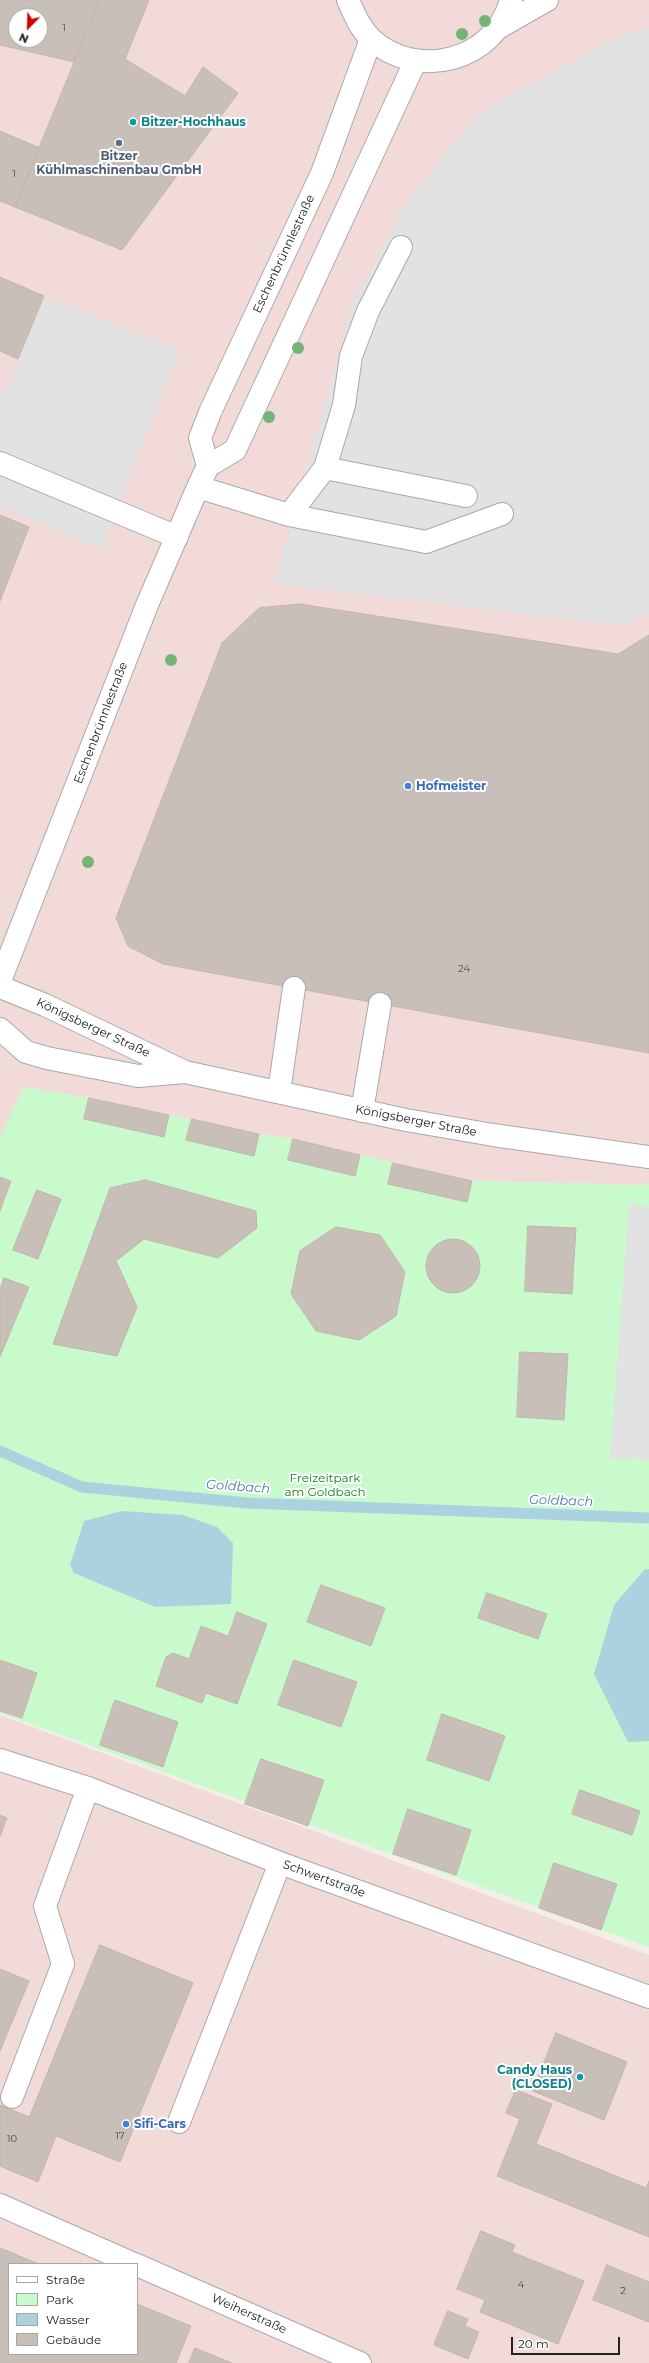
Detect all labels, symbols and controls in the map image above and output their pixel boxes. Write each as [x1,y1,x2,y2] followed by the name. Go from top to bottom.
[8,8,48,48] north arrow
[62,22,66,34] house number: 1
[17,30,31,46] text: N
[141,115,246,129] place label: Bitzer-Hochhaus
[128,117,138,127] marker: Bitzer-Hochhaus
[114,138,124,148] marker: Bitzer Kühlmaschinenbau GmbH
[36,149,202,177] place label: Bitzer Kühlmaschinenbau GmbH
[12,168,16,180] house number: 1
[250,192,318,316] street label: Eschenbrünnlestraße
[71,660,131,786] street label: Eschenbrünnlestraße
[416,779,486,793] place label: Hofmeister
[403,781,413,791] marker: Hofmeister
[458,963,470,975] house number: 24
[34,995,152,1061] street label: Königsberger Straße
[354,1102,478,1140] street label: Königsberger Straße
[284,1471,366,1499] park label: Freizeitpark am Goldbach
[205,1477,271,1497] water label: Goldbach
[529,1492,593,1510] water label: Goldbach
[281,1857,367,1901] street label: Schwertstraße
[497,2063,572,2091] place label: Candy Haus (CLOSED)
[575,2072,585,2082] marker: Candy Haus (CLOSED)
[134,2117,186,2131] place label: Sifi-Cars
[121,2119,131,2129] marker: Sifi-Cars
[115,2130,125,2142] house number: 17
[7,2133,17,2145] house number: 10
[8,2263,138,2355] legend
[46,2272,85,2287] text: Straße
[518,2279,524,2291] house number: 4
[620,2285,626,2297] house number: 2
[209,2291,289,2337] street label: Weiherstraße
[46,2292,73,2307] text: Park
[46,2312,90,2327] text: Wasser
[513,2329,622,2355] scale bar
[46,2332,101,2347] text: Gebäude
[518,2336,549,2351] text: 20 m

